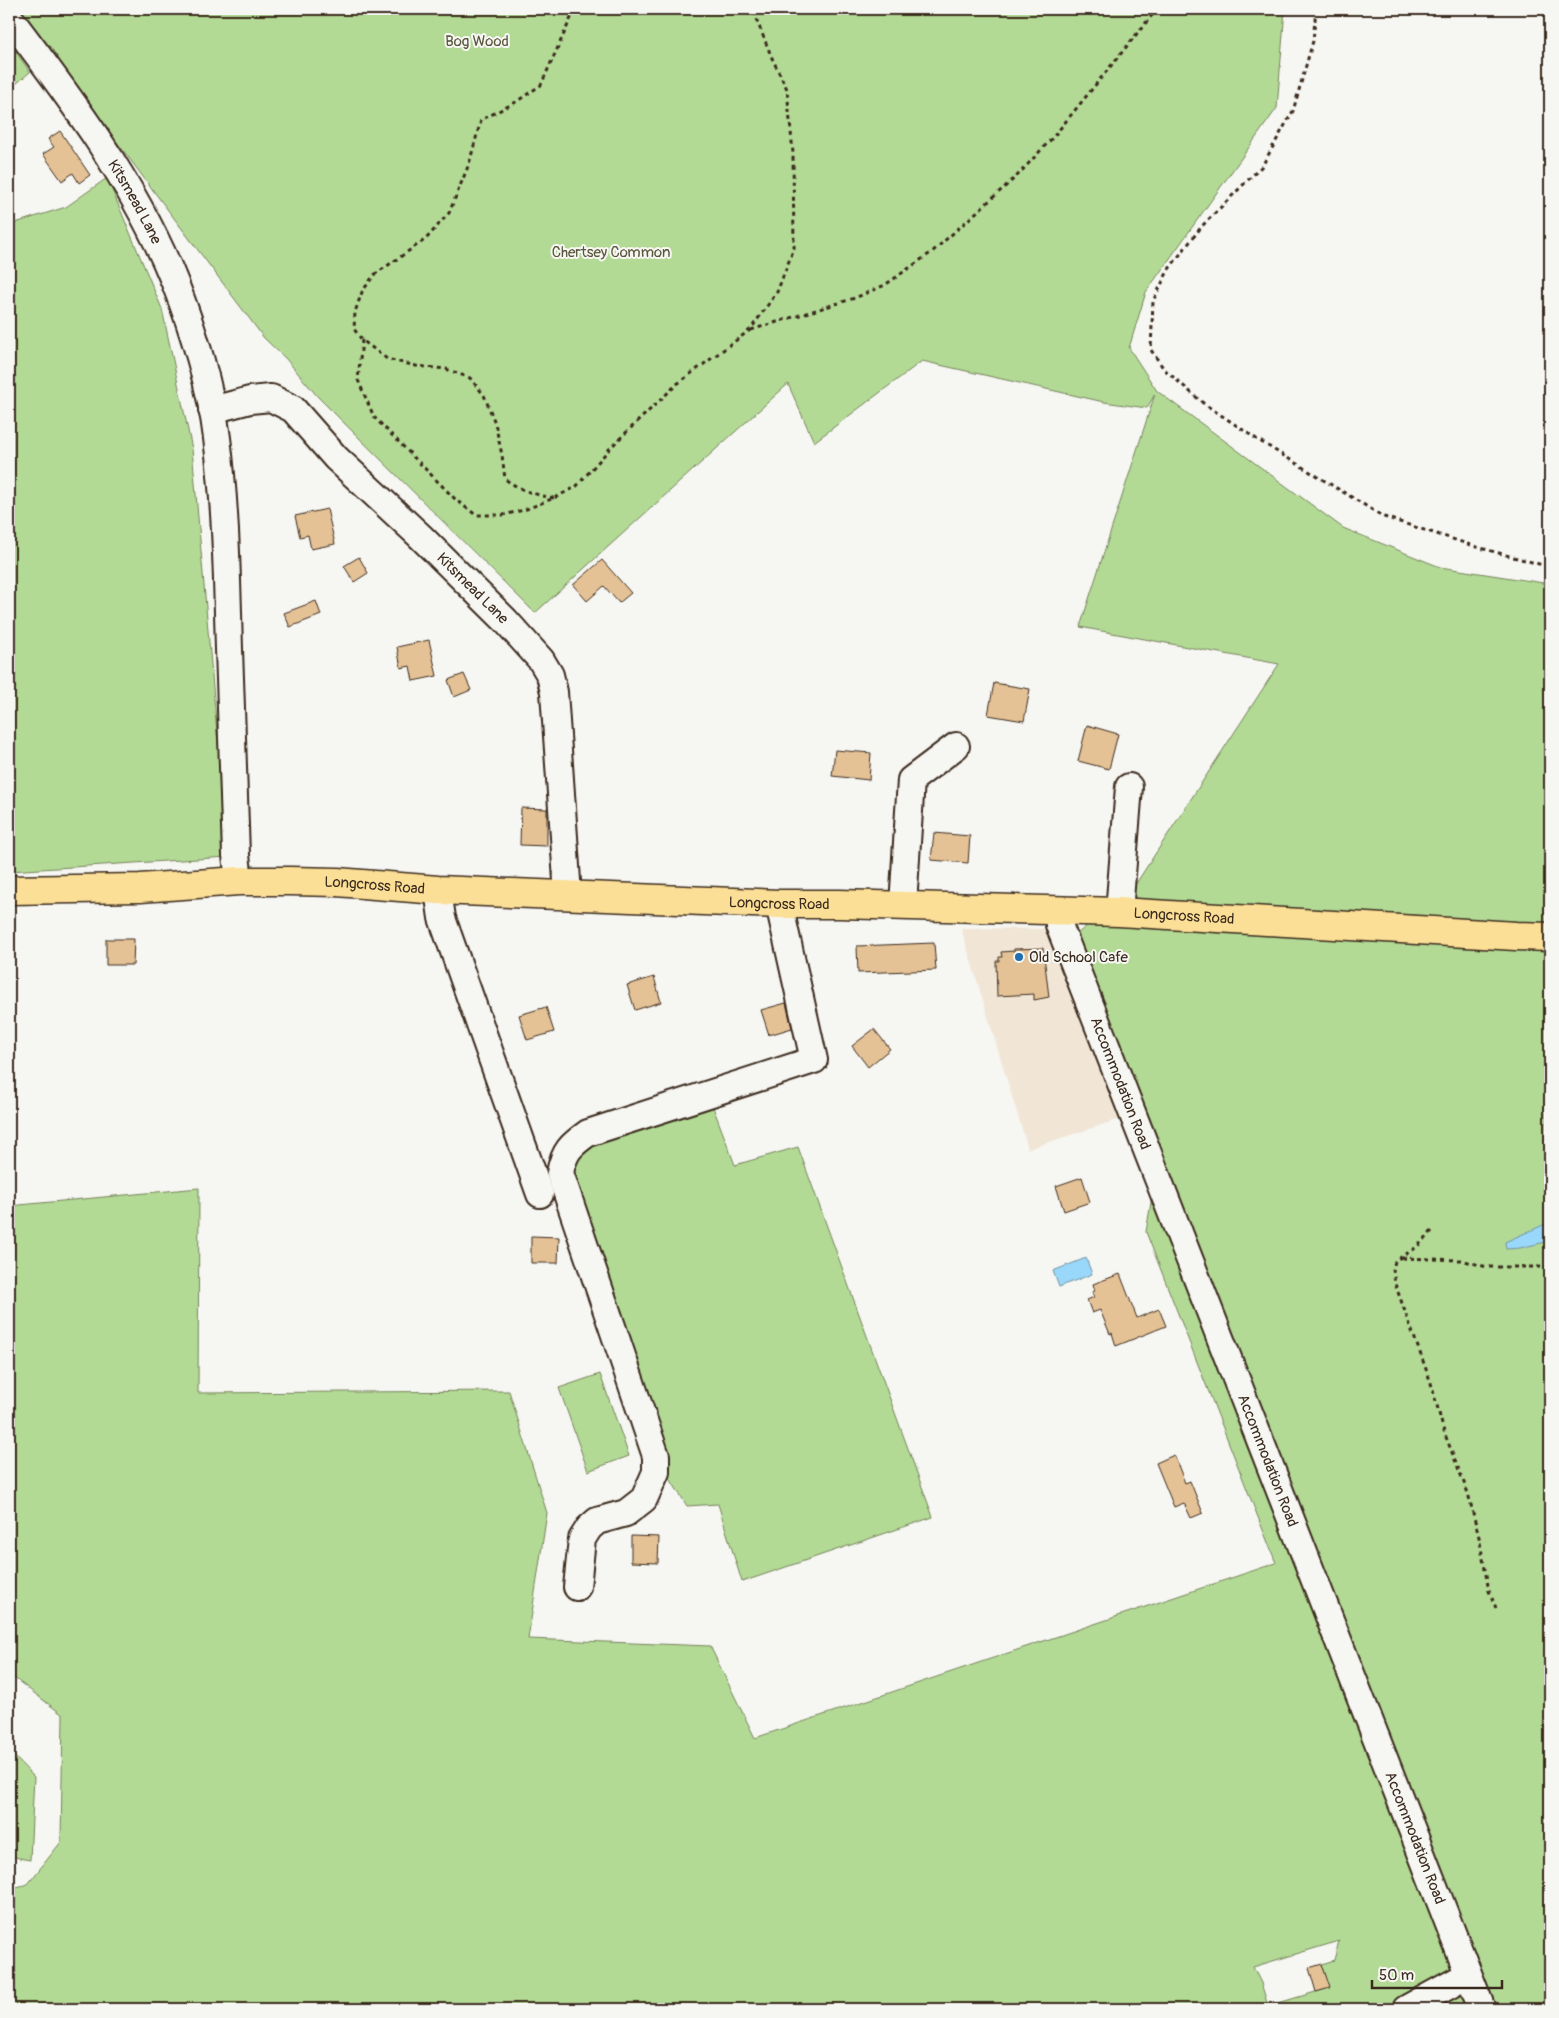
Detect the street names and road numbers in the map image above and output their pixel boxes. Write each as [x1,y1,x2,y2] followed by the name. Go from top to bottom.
[103,156,166,248] street label: Kitsmead Lane
[432,549,513,629] street label: Kitsmead Lane
[324,873,426,899] street label: Longcross Road
[728,893,830,914] street label: Longcross Road
[1133,904,1235,929] street label: Longcross Road
[1086,1014,1155,1152] street label: Accommodation Road
[1233,1392,1302,1530] street label: Accommodation Road
[1380,1769,1449,1907] street label: Accommodation Road

